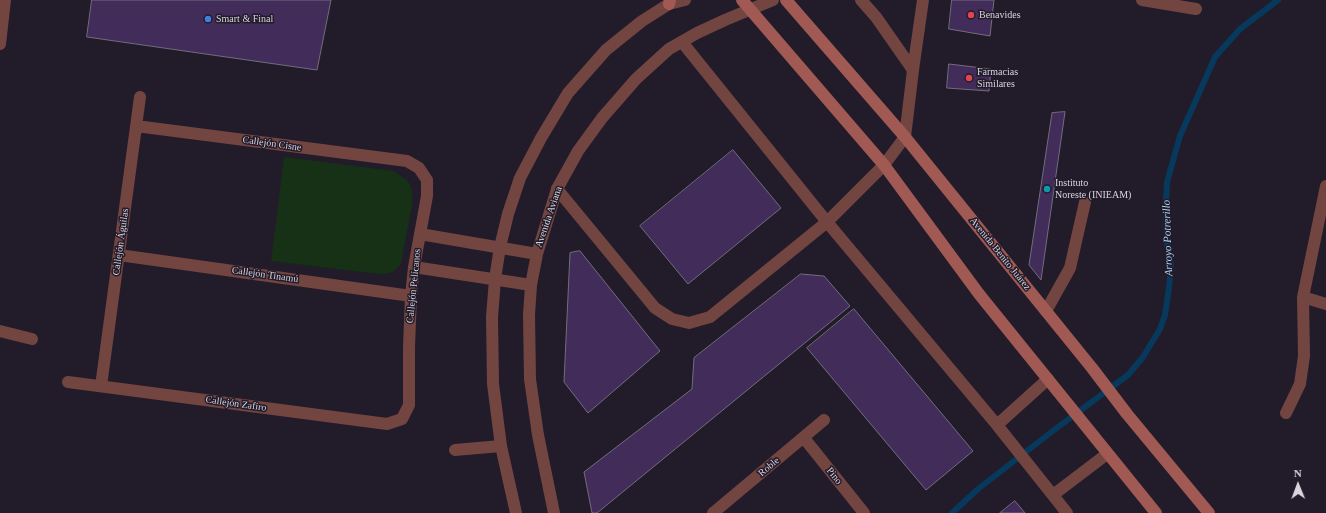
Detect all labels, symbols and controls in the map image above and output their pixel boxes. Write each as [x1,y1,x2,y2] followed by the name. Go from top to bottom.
[979,9,1021,21] place label: Benavides
[966,10,976,20] marker: Benavides
[216,13,273,25] place label: Smart & Final
[203,14,213,24] marker: Smart & Final
[977,66,1018,90] place label: Farmacias Similares
[964,73,974,83] marker: Farmacias Similares
[242,134,302,154] street label: Callejón Cisne
[1055,177,1131,200] place label: Instituto Noreste (INIEAM)
[1042,184,1052,194] marker: Instituto Noreste (INIEAM)
[533,185,565,249] street label: Avenida Aviana
[1160,200,1176,276] water label: Arroyo Potrerillo
[110,208,132,276] street label: Callejón Águilas
[967,215,1033,293] street label: Avenida Benito Juárez
[404,248,424,324] street label: Callejón Pelícanos
[231,264,299,286] street label: Callejón Tinamú
[205,394,267,414] street label: Callejón Zafiro
[756,455,782,479] street label: Roble
[824,465,844,487] street label: Pino
[1278,465,1318,505] north arrow
[1294,467,1302,479] text: N

